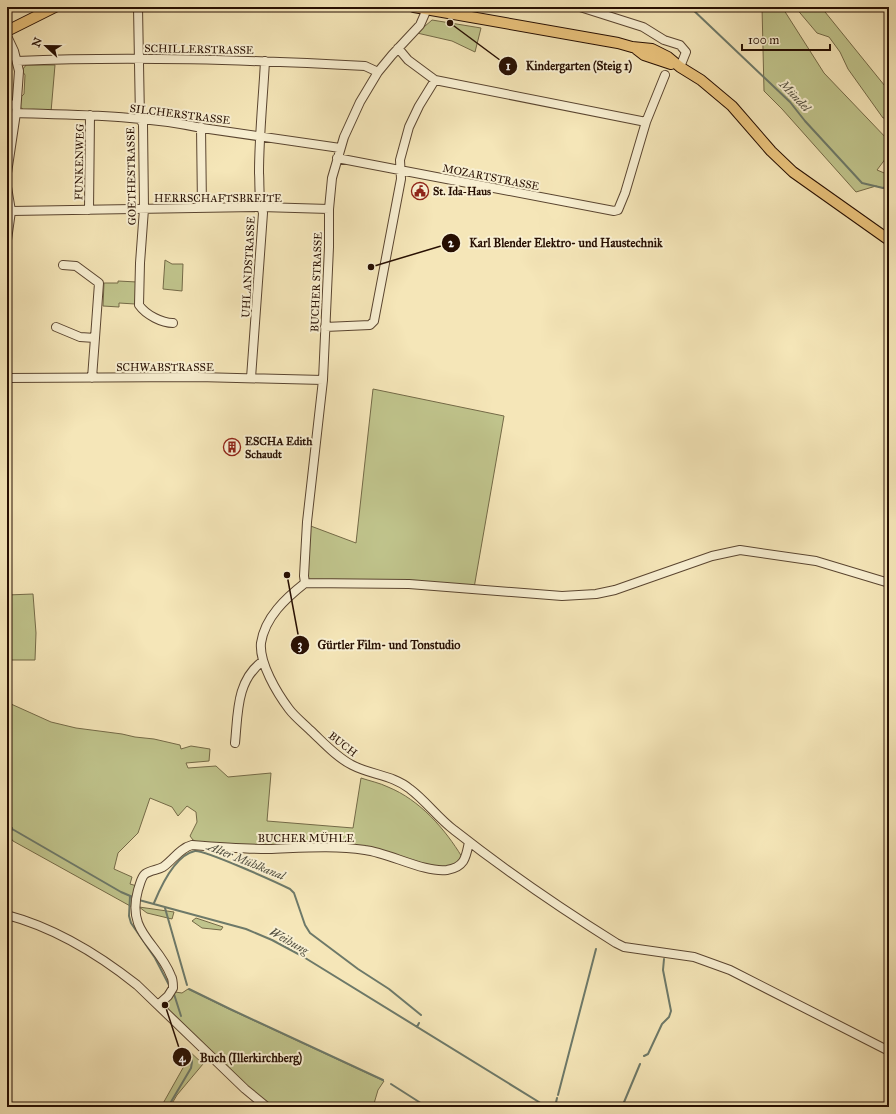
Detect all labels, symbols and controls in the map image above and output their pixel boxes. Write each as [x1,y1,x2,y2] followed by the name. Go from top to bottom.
[26,26,66,66] north arrow
[742,26,830,52] scale bar
[748,33,779,47] text: 100 m
[29,35,45,49] text: N
[144,42,254,57] street label: SCHILLERSTRASSE
[498,54,640,78] callout: Kindergarten (Steig 1)
[506,59,511,73] text: 1
[526,59,633,74] text: Kindergarten (Steig 1)
[776,77,814,116] water label: Mündel
[129,102,231,127] street label: SILCHERSTRASSE
[72,124,87,200] street label: FUNKENWEG
[124,126,139,225] street label: GOETHESTRASSE
[441,162,541,193] street label: MOZARTSTRASSE
[410,181,430,201] public building icon: St. Ida-Haus
[433,185,491,198] place label: St. Ida-Haus
[154,192,282,205] street label: HERRSCHAFTSBREITE
[239,216,258,318] street label: UHLANDSTRASSE
[441,231,670,255] callout: Karl Blender Elektro- und Haustechnik
[308,232,325,332] street label: BUCHER STRASSE
[448,236,455,250] text: 2
[469,236,663,250] text: Karl Blender Elektro- und Haustechnik
[116,361,214,374] street label: SCHWABSTRASSE
[245,435,313,461] place label: ESCHA Edith Schaudt
[222,437,242,457] building icon: ESCHA Edith Schaudt
[290,633,469,657] callout: Gürtler Film- und Tonstudio
[298,638,303,653] text: 3
[318,638,460,652] text: Gürtler Film- und Tonstudio
[326,729,360,760] street label: BUCH
[258,831,354,845] street label: BUCHER MÜHLE
[203,838,288,884] water label: Alter Mühlkanal
[267,925,312,958] water label: Weihung
[172,1045,311,1069] callout: Buch (Illerkirchberg)
[179,1051,187,1066] text: 4
[200,1051,303,1066] text: Buch (Illerkirchberg)

